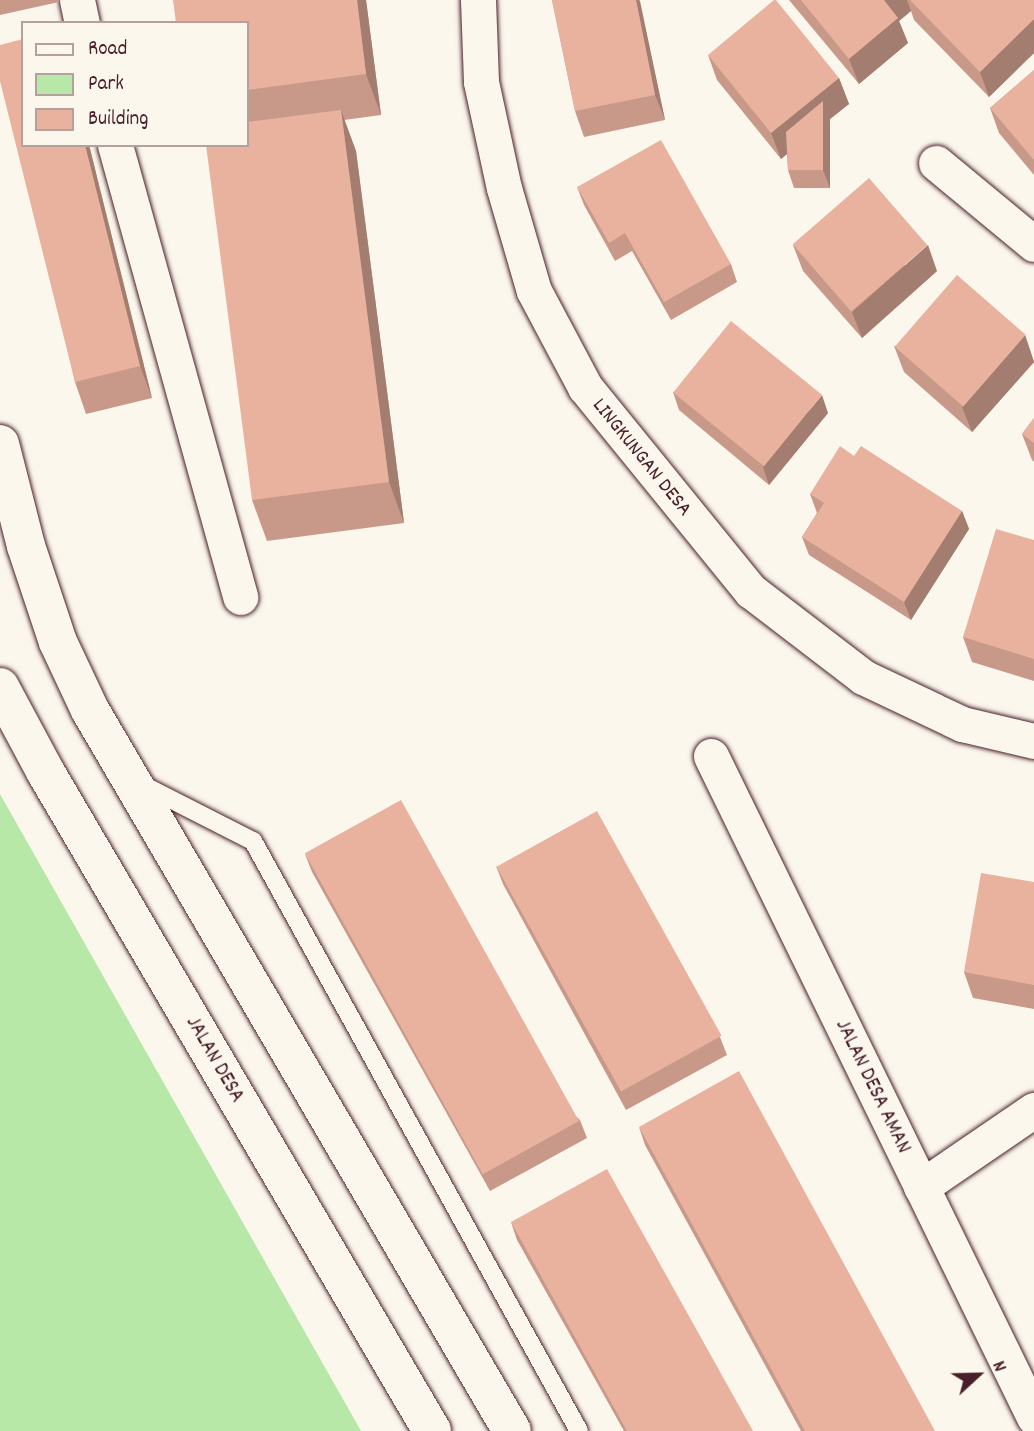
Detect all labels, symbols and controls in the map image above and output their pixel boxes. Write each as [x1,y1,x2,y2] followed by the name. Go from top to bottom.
[21,21,248,147] legend
[88,35,127,65] text: Road
[88,70,124,100] text: Park
[88,105,148,135] text: Building
[586,394,696,522] street label: LINGKUNGAN DESA
[179,1012,249,1108] street label: JALAN DESA
[829,1016,915,1158] street label: JALAN DESA AMAN
[943,1340,1013,1410] north arrow
[984,1358,1012,1376] text: N

